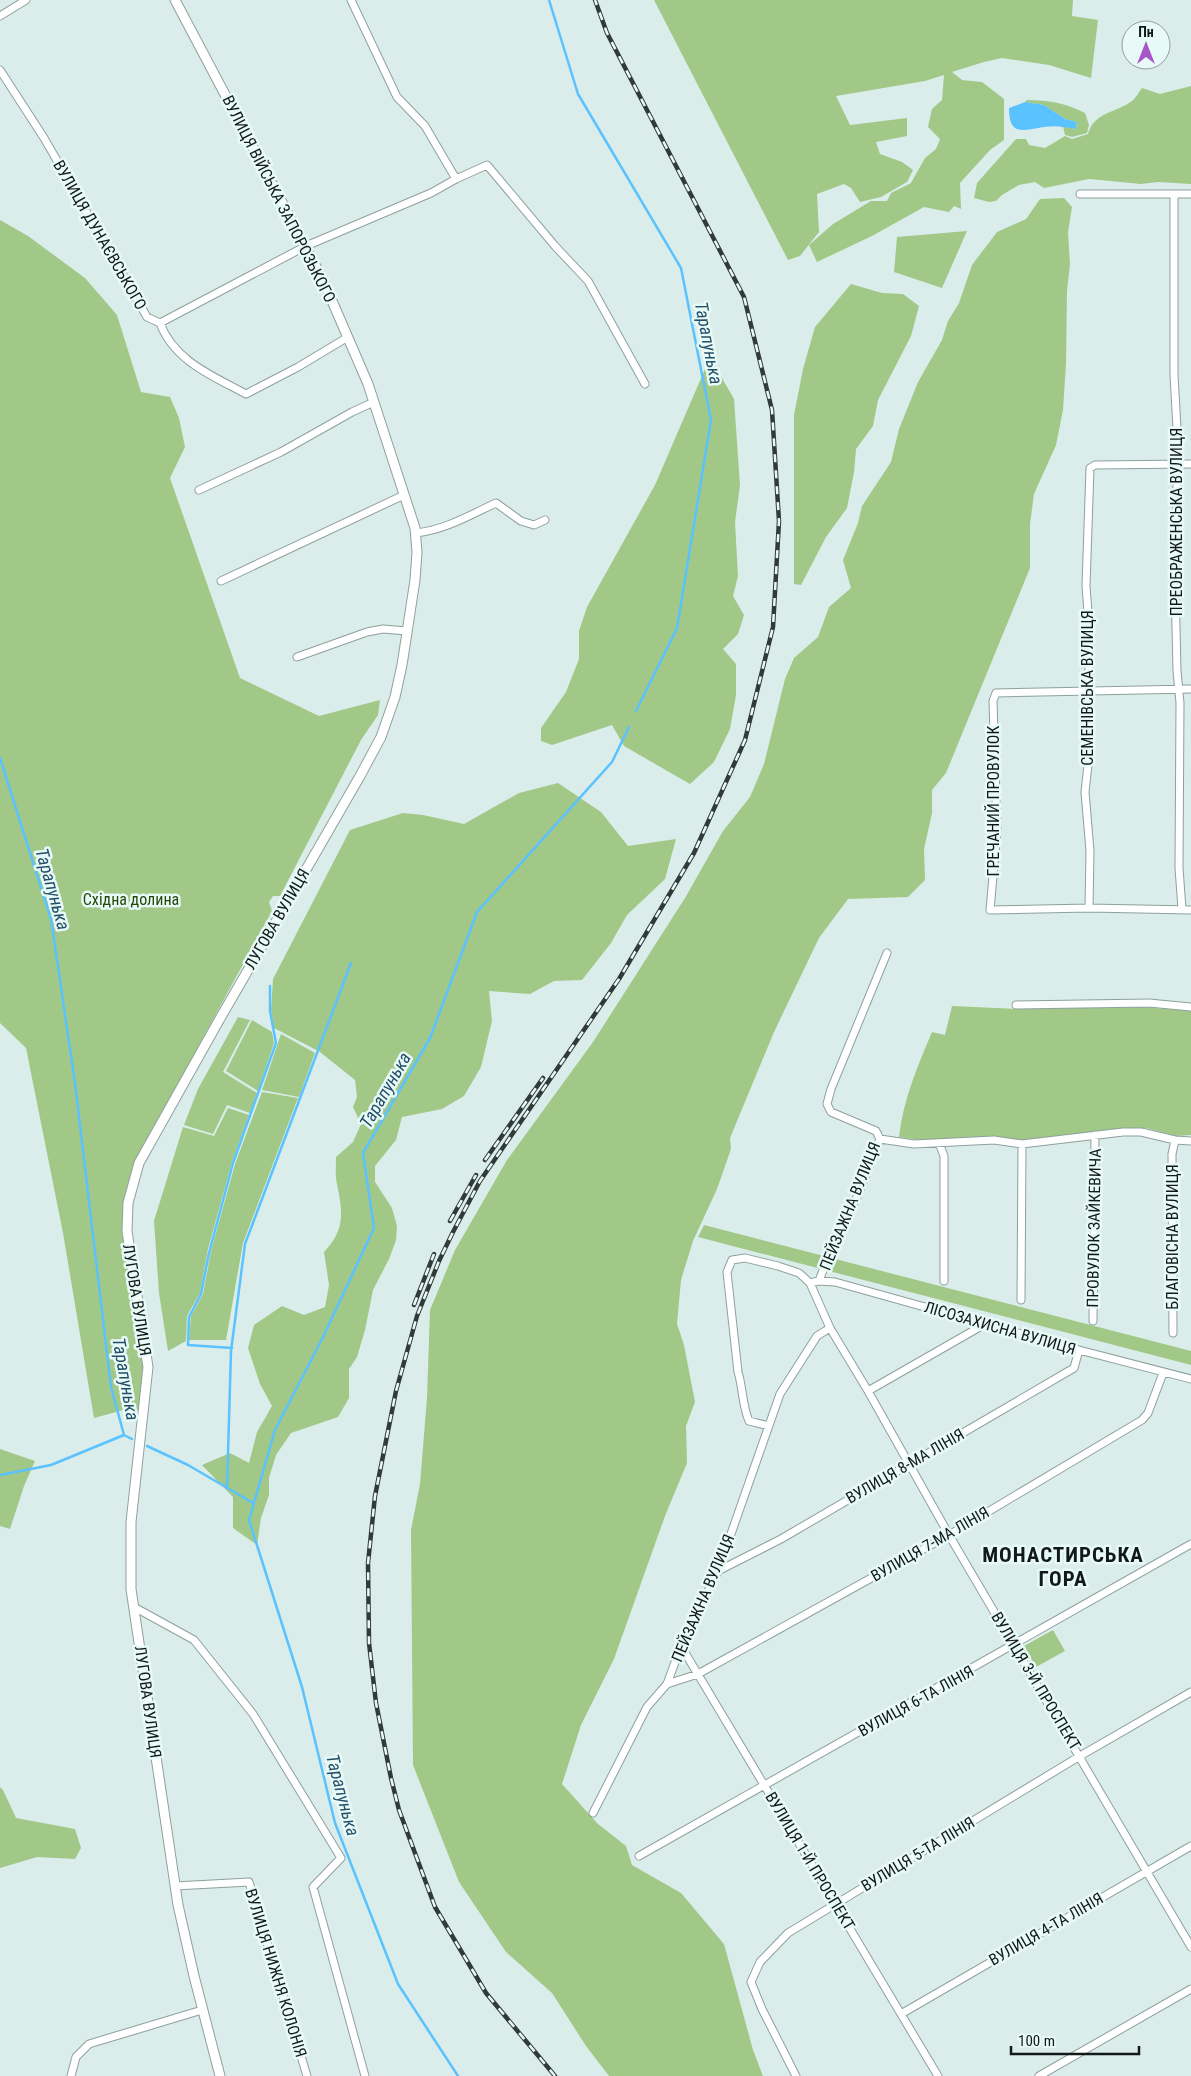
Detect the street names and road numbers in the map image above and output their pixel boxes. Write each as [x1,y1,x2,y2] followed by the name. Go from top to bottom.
[218,92,340,306] street label: ВУЛИЦЯ ВІЙСЬКА ЗАПОРОЗЬКОГО
[49,157,151,313] street label: ВУЛИЦЯ ДУНАЄВСЬКОГО
[1167,428,1186,616] street label: ПРЕОБРАЖЕНСЬКА ВУЛИЦЯ
[1078,610,1097,766] street label: СЕМЕНІВСЬКА ВУЛИЦЯ
[984,726,1003,876] street label: ГРЕЧАНИЙ ПРОВУЛОК
[240,865,314,973] street label: ЛУГОВА ВУЛИЦЯ
[816,1139,884,1273] street label: ПЕЙЗАЖНА ВУЛИЦЯ
[1083,1148,1105,1308] street label: ПРОВУЛОК ЗАЙКЕВИЧА
[1163,1164,1182,1310] street label: БЛАГОВІСНА ВУЛИЦЯ
[119,1243,155,1357] street label: ЛУГОВА ВУЛИЦЯ
[922,1297,1078,1359] street label: ЛІСОЗАХИСНА ВУЛИЦЯ
[842,1424,968,1508] street label: ВУЛИЦЯ 8-МА ЛІНІЯ
[867,1502,993,1586] street label: ВУЛИЦЯ 7-МА ЛІНІЯ
[668,1531,738,1665] street label: ПЕЙЗАЖНА ВУЛИЦЯ
[987,1608,1085,1754] street label: ВУЛИЦЯ 3-Й ПРОСПЕКТ
[131,1645,165,1759] street label: ЛУГОВА ВУЛИЦЯ
[855,1661,977,1741] street label: ВУЛИЦЯ 6-ТА ЛІНІЯ
[761,1788,859,1934] street label: ВУЛИЦЯ 1-Й ПРОСПЕКТ
[858,1813,978,1895] street label: ВУЛИЦЯ 5-ТА ЛІНІЯ
[241,1886,311,2060] street label: ВУЛИЦЯ НИЖНЯ КОЛОНІЯ
[985,1889,1107,1969] street label: ВУЛИЦЯ 4-ТА ЛІНІЯ

